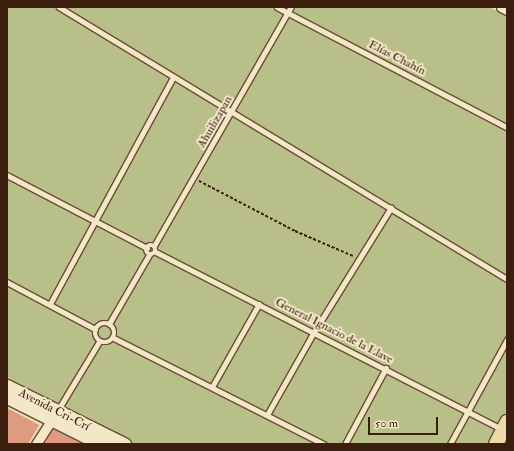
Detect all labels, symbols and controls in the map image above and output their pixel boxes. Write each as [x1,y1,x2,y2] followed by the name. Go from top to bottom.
[366,37,428,79] street label: Elías Chahín
[194,94,236,150] street label: Ahuilizapan
[273,295,395,367] street label: General Ignacio de la Llave
[16,386,92,434] street label: Avenida Cri-Crí
[370,409,440,435] scale bar
[375,416,398,431] text: 50 m

